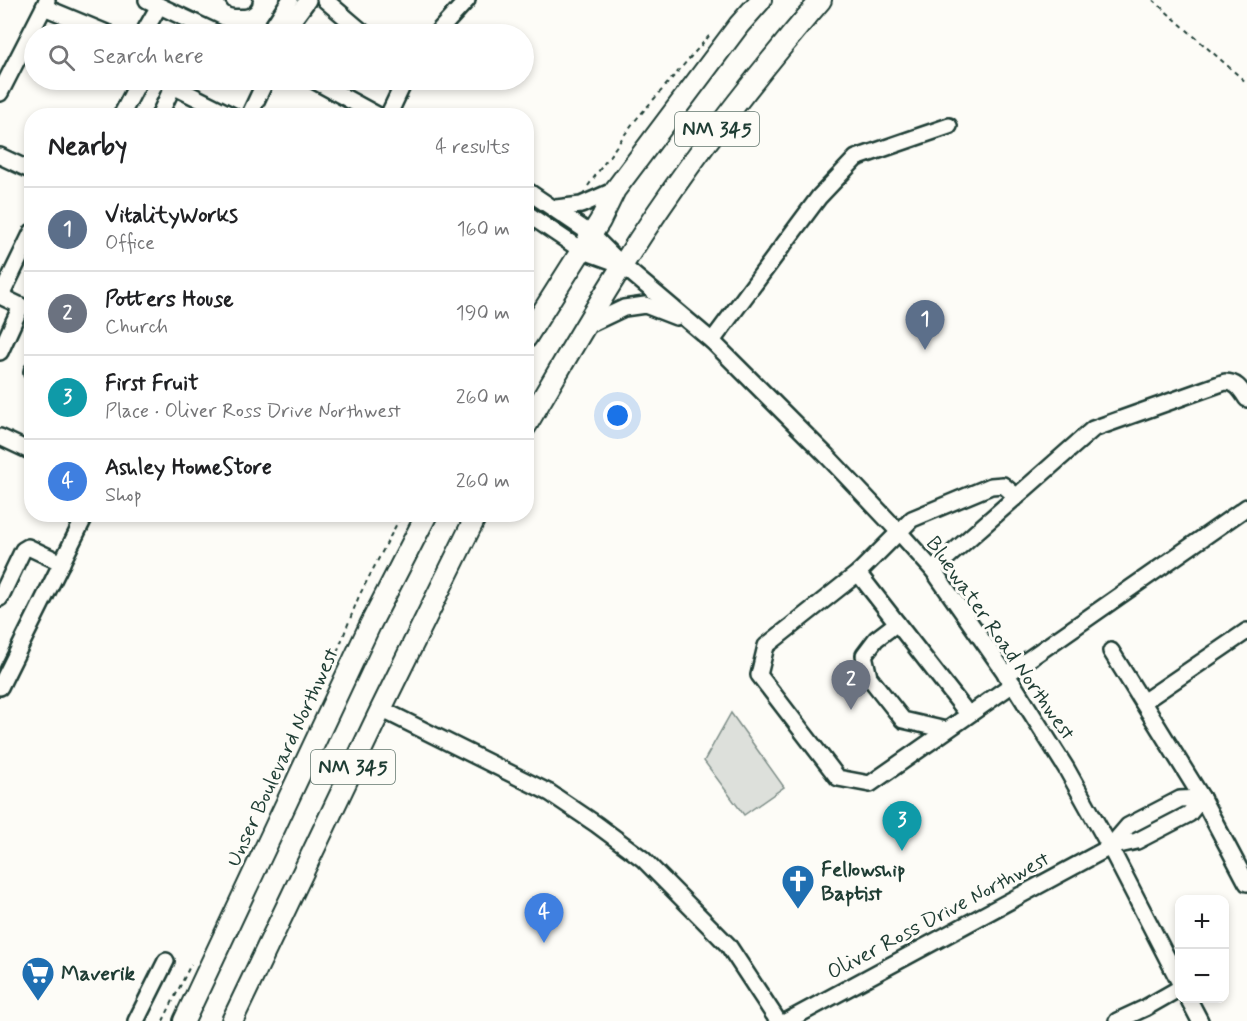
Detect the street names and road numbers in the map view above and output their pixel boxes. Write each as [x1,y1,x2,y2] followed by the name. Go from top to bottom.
[675,112,759,146] road number: NM 345
[919,531,1082,746] street label: Bluewater Road Northwest
[220,643,346,871] street label: Unser Boulevard Northwest
[311,750,395,784] road number: NM 345
[822,845,1055,987] street label: Oliver Ross Drive Northwest

